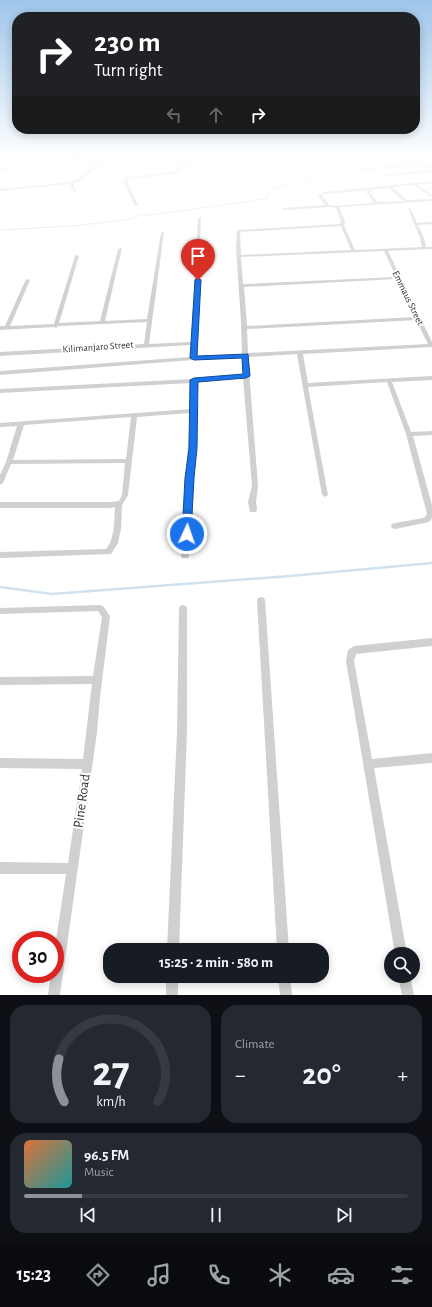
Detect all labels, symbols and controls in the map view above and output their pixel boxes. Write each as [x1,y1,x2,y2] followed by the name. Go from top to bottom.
[28,28,80,80] icon: right
[94,29,161,57] text: 230 m
[94,62,163,80] text: Turn right
[163,104,185,126] icon: left
[205,104,227,126] icon: ahead
[247,104,269,126] icon: right
[181,239,215,280] pin
[187,245,209,267] icon: arrive
[391,269,426,328] street label: Emmaus Street
[62,339,135,354] street label: Kilimanjaro Street
[166,513,208,555] position arrow
[71,773,93,829] street label: Pine Road
[12,931,64,983] speed limit sign: 30
[384,947,420,983] map controls
[384,947,420,983] button: search
[159,955,273,970] text: 15:25 · 2 min · 580 m
[235,1038,274,1051] text: Climate
[92,1052,129,1093] text: 27
[302,1060,341,1090] text: 20°
[235,1064,246,1086] text: −
[397,1064,408,1086] text: +
[96,1095,125,1109] text: km/h
[84,1148,129,1163] text: 96.5 FM
[84,1166,114,1179] text: Music
[77,1204,99,1226] icon: previous
[205,1204,227,1226] icon: pause
[333,1204,355,1226] icon: next
[84,1261,112,1289] icon: directions
[145,1261,173,1289] icon: music
[205,1261,233,1289] icon: phone
[266,1261,294,1289] icon: climate
[327,1261,355,1289] icon: car
[388,1261,416,1289] icon: filters
[16,1266,51,1284] text: 15:23

